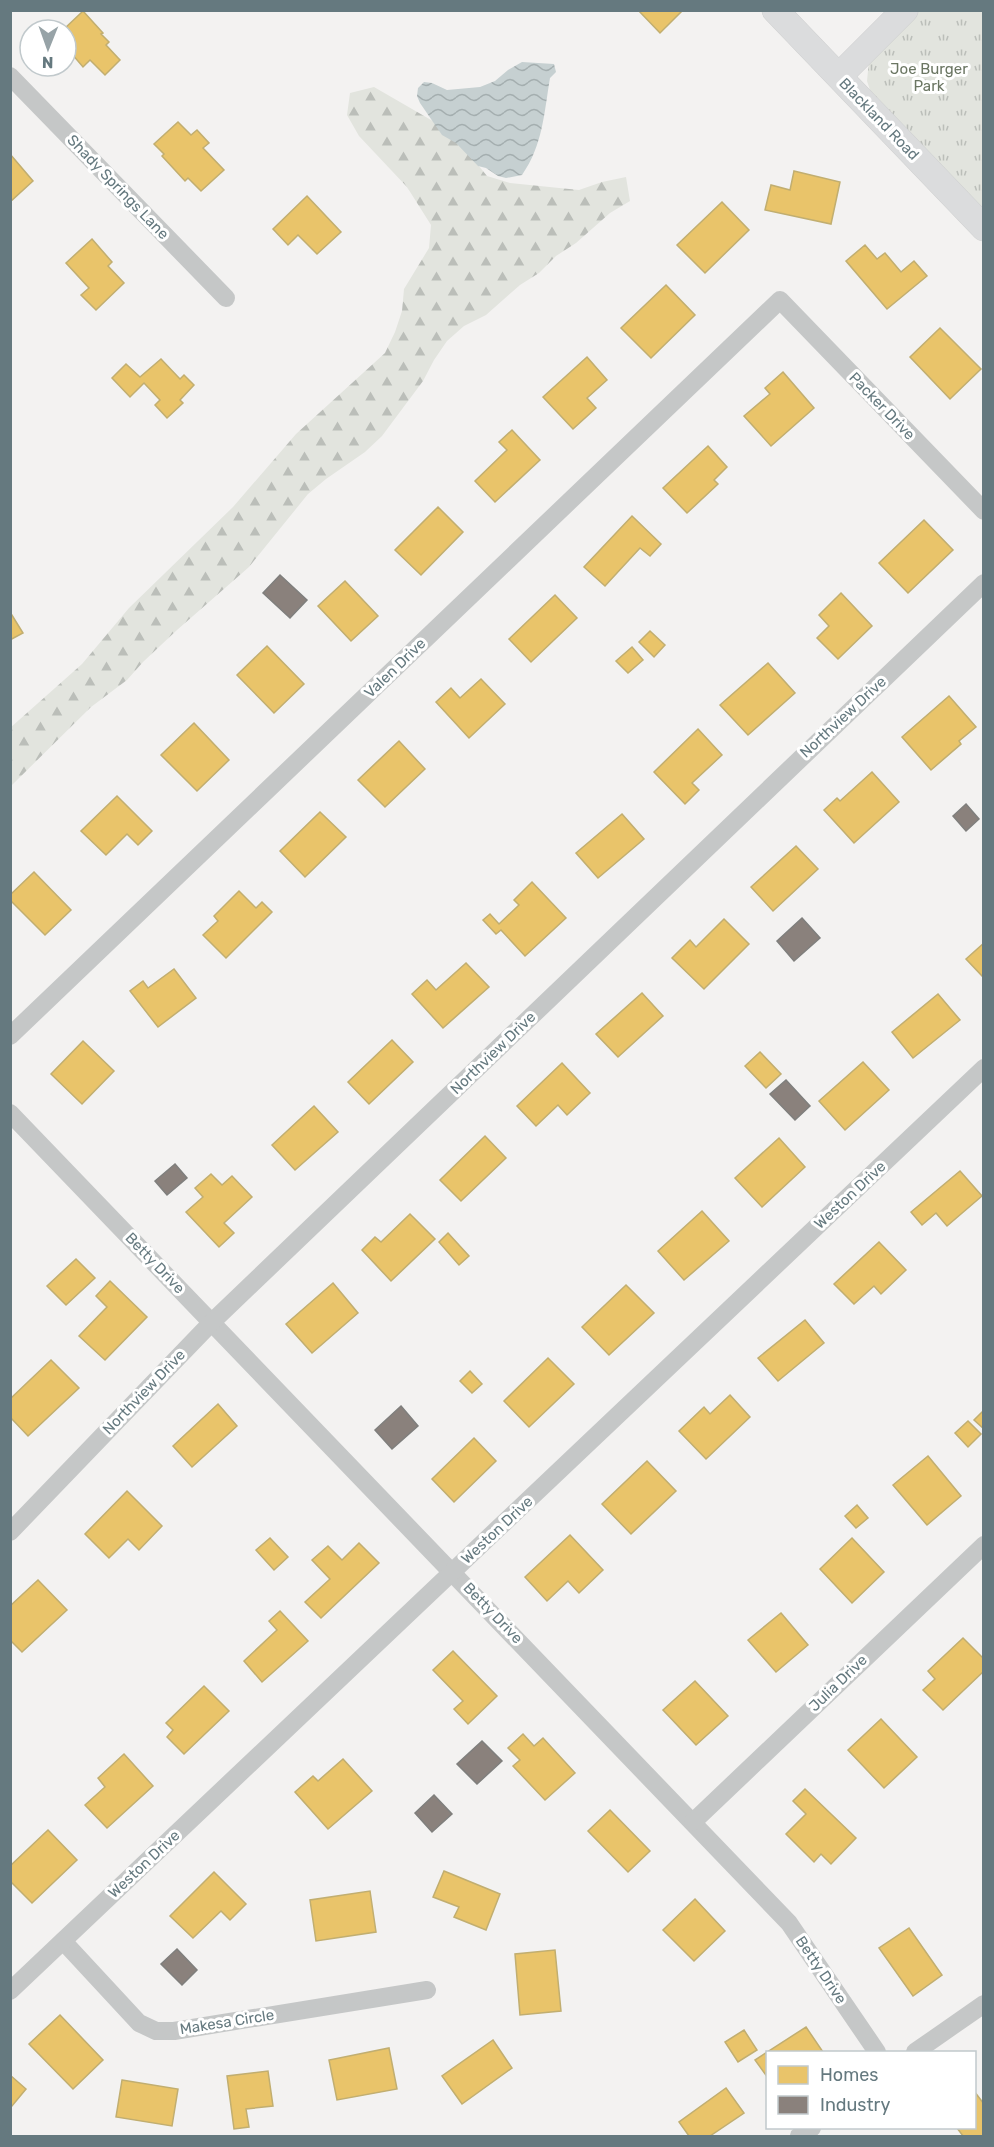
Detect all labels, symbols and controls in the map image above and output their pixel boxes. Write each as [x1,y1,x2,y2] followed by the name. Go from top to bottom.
[18,18,78,78] north arrow
[42,53,54,72] text: N
[890,60,968,95] park label: Joe Burger Park
[835,74,923,164] street label: Blackland Road
[63,131,173,243] street label: Shady Springs Lane
[845,368,919,444] street label: Packer Drive
[361,634,429,702] street label: Valen Drive
[796,673,890,761] street label: Northview Drive
[447,1008,539,1098] street label: Northview Drive
[811,1157,889,1233] street label: Weston Drive
[122,1229,188,1297] street label: Betty Drive
[99,1346,189,1438] street label: Northview Drive
[458,1492,536,1568] street label: Weston Drive
[460,1579,526,1647] street label: Betty Drive
[805,1651,871,1715] street label: Julia Drive
[105,1826,183,1902] street label: Weston Drive
[792,1933,850,2007] street label: Betty Drive
[179,2006,275,2038] street label: Makesa Circle
[766,2051,976,2129] legend
[820,2064,878,2086] text: Homes
[820,2094,890,2116] text: Industry

